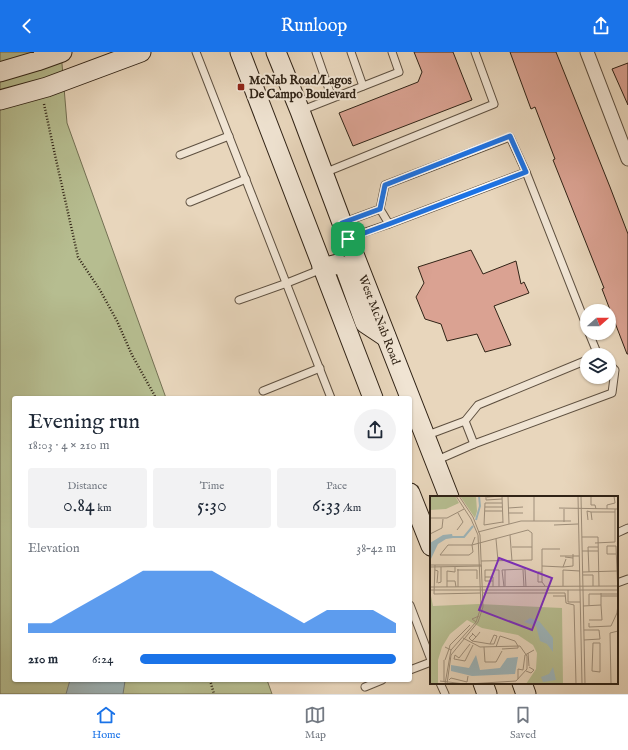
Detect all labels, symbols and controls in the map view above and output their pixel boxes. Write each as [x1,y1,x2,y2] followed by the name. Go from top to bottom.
[16,15,38,37] icon: back
[281,15,347,38] text: Runloop
[590,15,612,37] icon: share
[249,73,357,103] place label: McNab Road/Lagos De Campo Boulevard
[236,82,246,92] marker: McNab Road/Lagos De Campo Boulevard
[331,222,365,256] pin
[337,228,359,250] icon: arrive
[355,273,404,367] street label: West McNab Road
[580,304,616,340] north arrow
[580,304,616,384] map controls
[580,348,616,384] button: layers
[28,408,140,436] text: Evening run
[354,409,396,451] button: share
[28,437,110,454] text: 18:03 · 4 × 210 m
[67,479,107,493] text: Distance
[200,479,224,493] text: Time
[326,479,347,493] text: Pace
[63,493,95,518] text: 0.84
[197,493,227,518] text: 5:30
[312,493,341,518] text: 6:33
[430,496,618,684] inset map
[95,501,112,515] text: km
[341,501,361,515] text: /km
[28,540,80,557] text: Elevation
[356,540,396,557] text: 38–42 m
[28,651,58,668] text: 210 m
[92,651,113,668] text: 6:24
[92,704,121,742] tab: Home
[304,704,326,742] tab: Map
[510,704,536,742] tab: Saved

